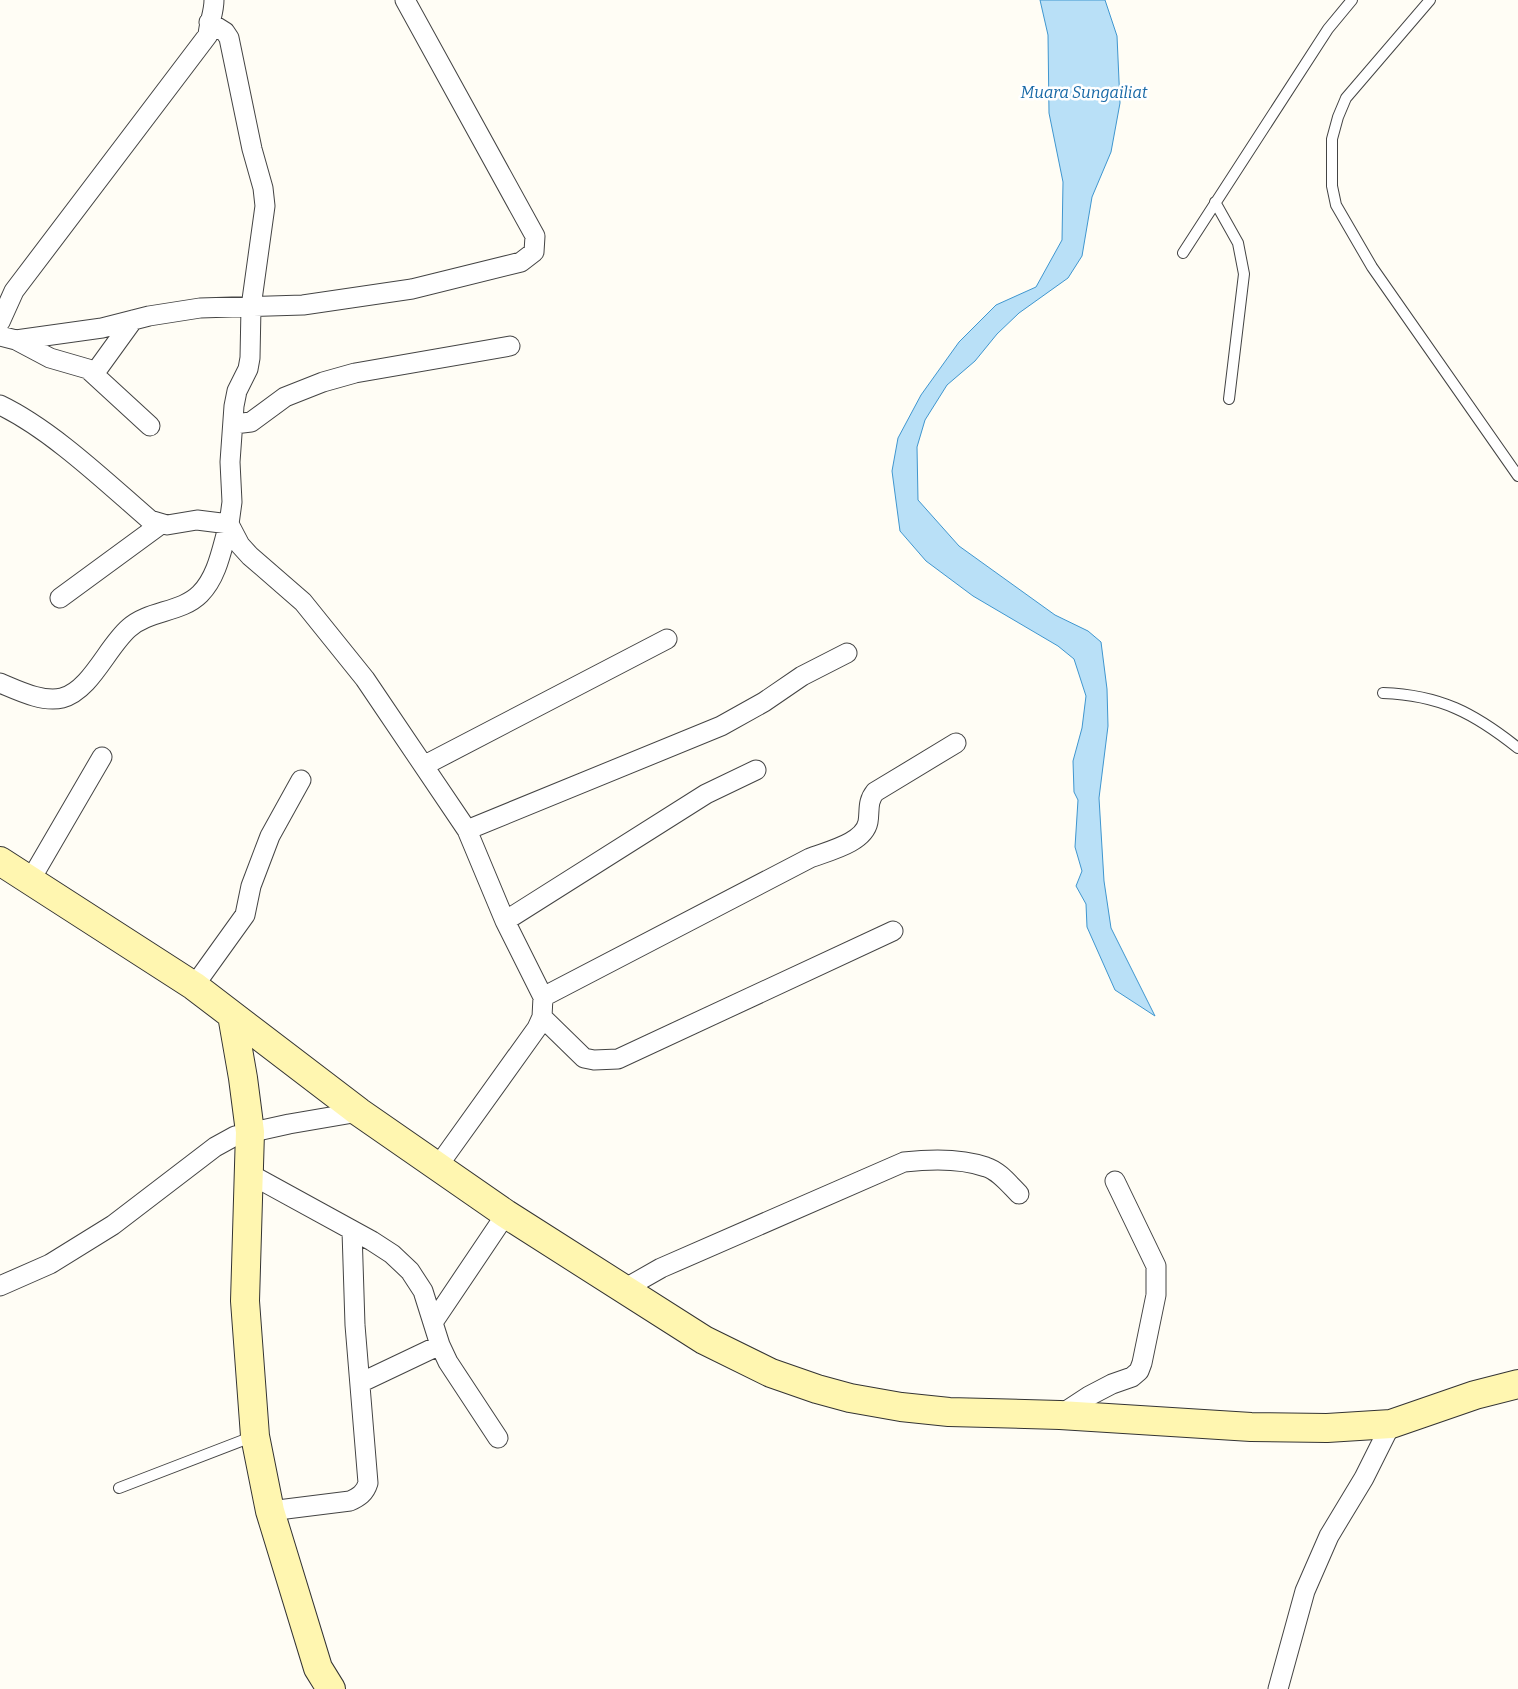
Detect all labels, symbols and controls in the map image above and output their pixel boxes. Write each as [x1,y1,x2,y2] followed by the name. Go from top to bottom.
[1020,83,1148,102] water label: Muara Sungailiat

